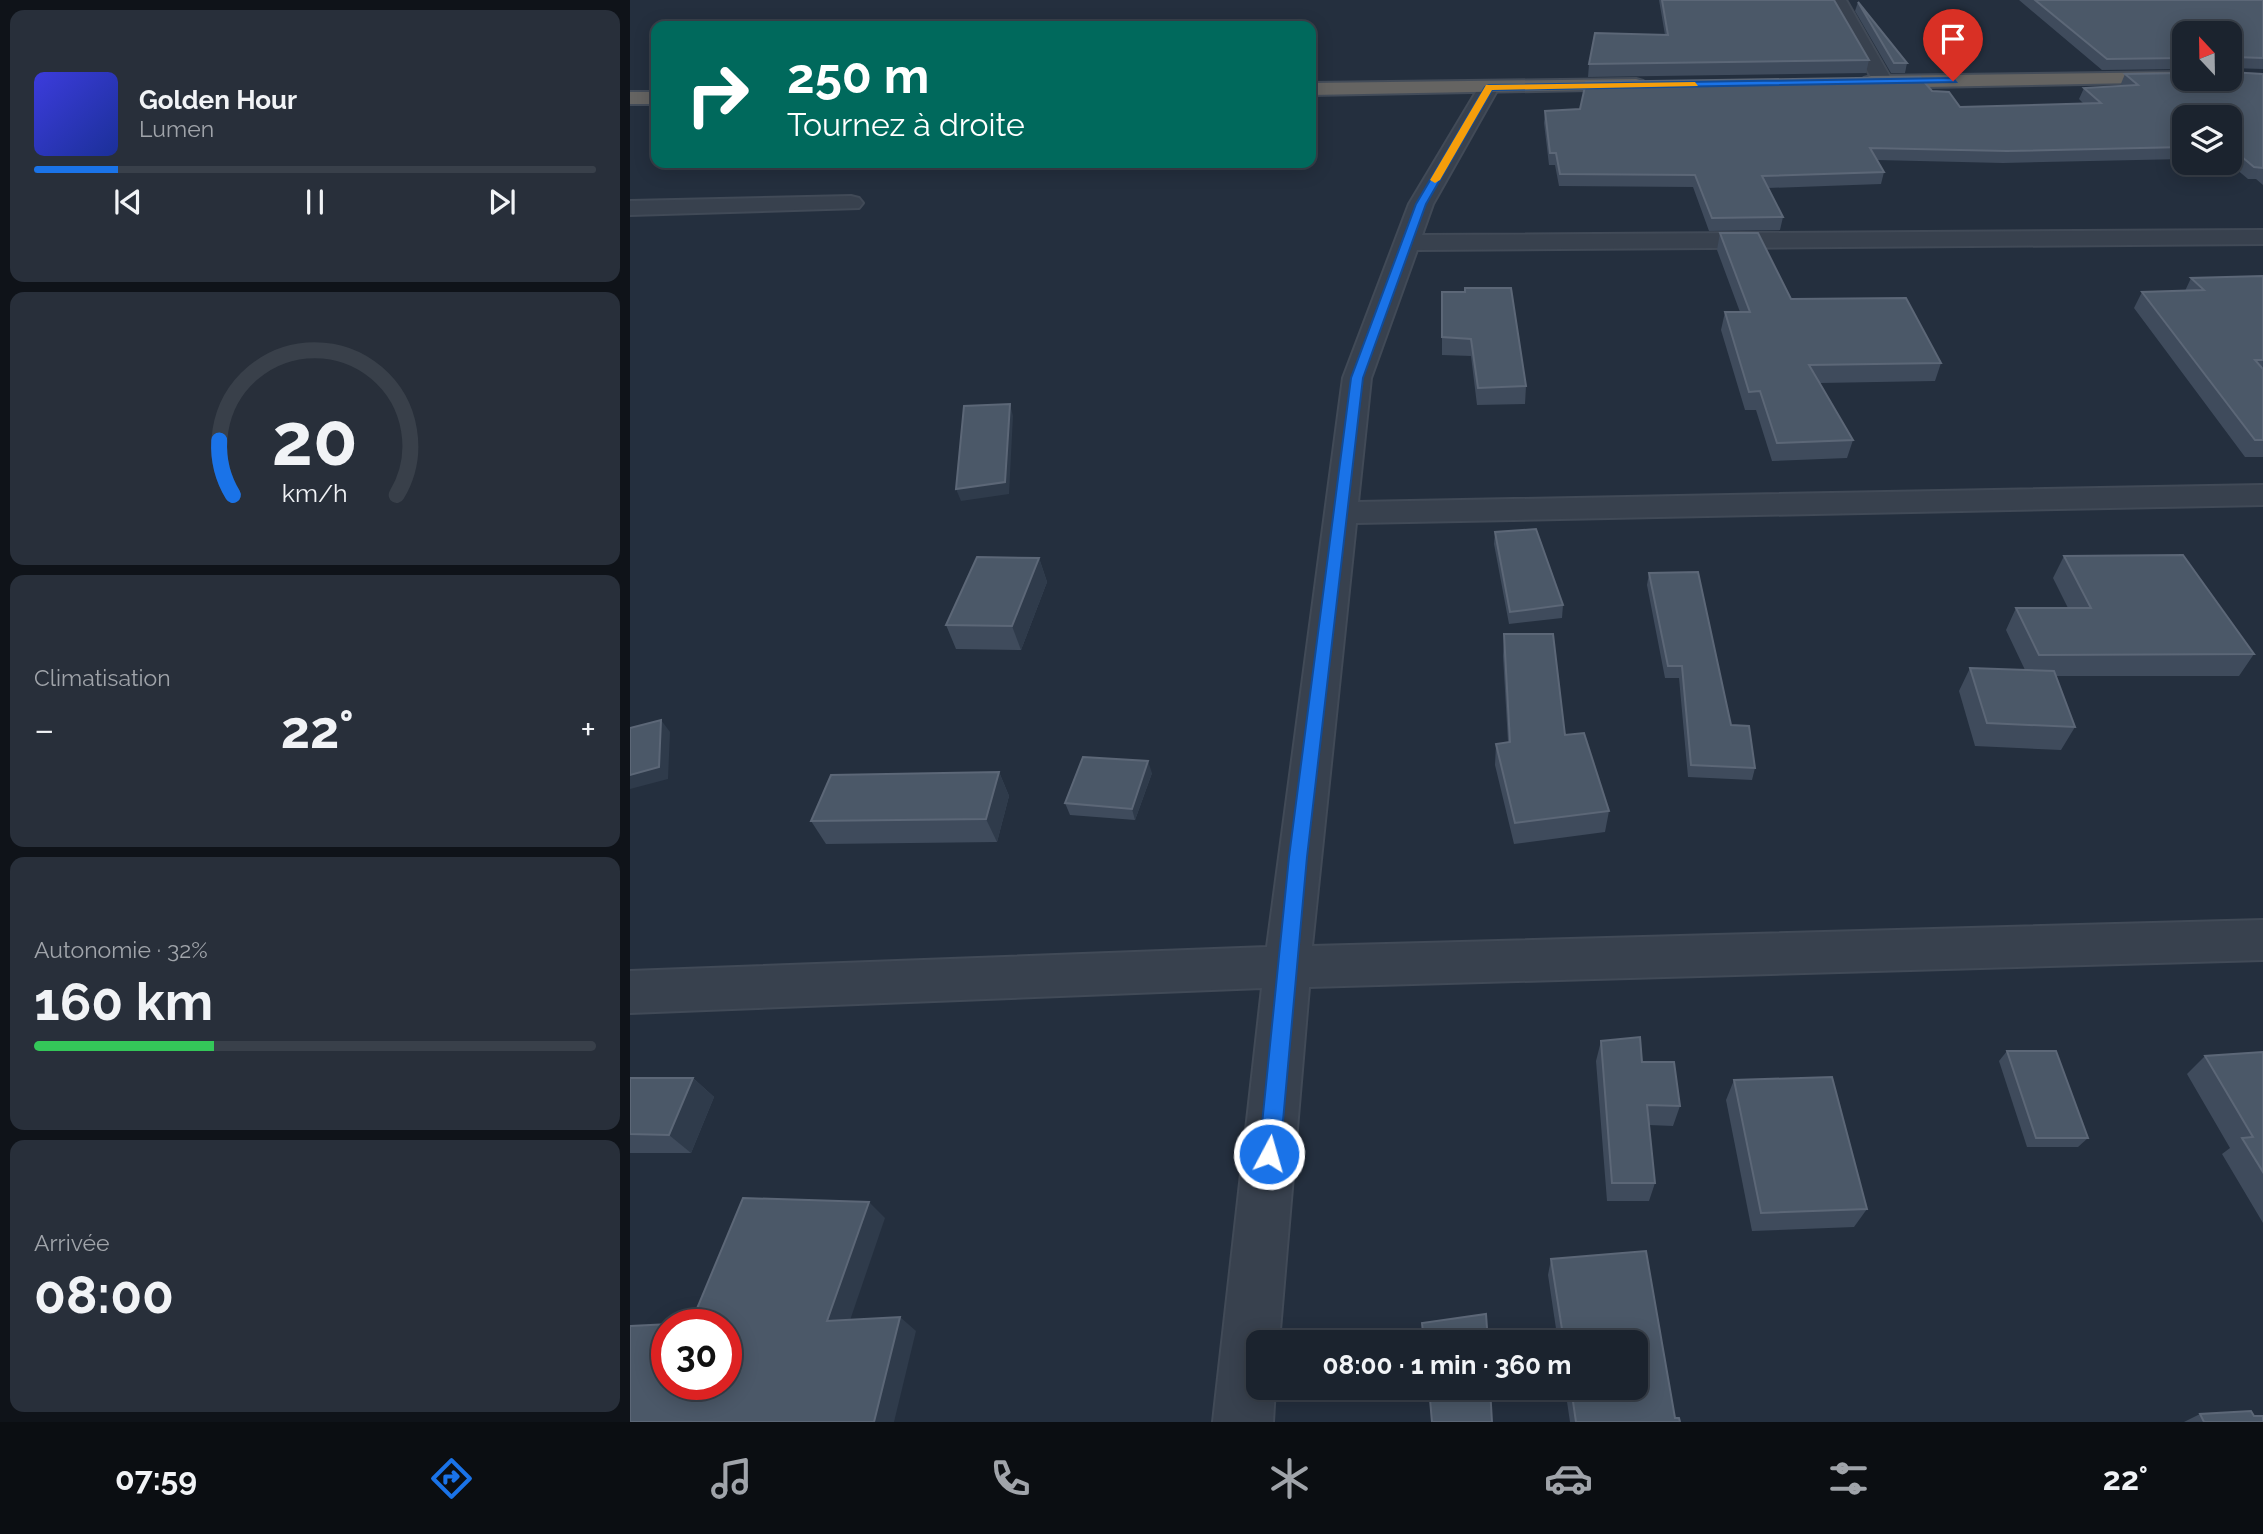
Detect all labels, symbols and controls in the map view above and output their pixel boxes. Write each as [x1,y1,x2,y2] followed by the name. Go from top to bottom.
[1923,9,1983,81] pin
[1934,20,1972,58] icon: arrive
[2172,21,2242,91] north arrow
[2172,21,2242,175] map controls
[787,47,929,104] text: 250 m
[672,49,763,140] icon: right
[139,85,297,115] text: Golden Hour
[2172,105,2242,175] button: layers
[787,106,1025,143] text: Tournez à droite
[139,115,214,142] text: Lumen
[109,183,147,221] icon: previous
[296,183,334,221] icon: pause
[483,183,521,221] icon: next
[272,397,358,482] text: 20
[282,477,348,507] text: km/h
[34,664,171,691] text: Climatisation
[281,699,354,760] text: 22°
[34,707,54,752] text: −
[580,707,596,752] text: +
[34,936,208,963] text: Autonomie · 32%
[34,971,213,1032] text: 160 km
[1232,1117,1306,1191] position arrow
[34,1229,110,1256] text: Arrivée
[34,1264,174,1325] text: 08:00
[651,1309,742,1400] speed limit sign: 30
[1322,1350,1572,1380] text: 08:00 · 1 min · 360 m
[427,1454,476,1503] icon: directions
[707,1454,756,1503] icon: music
[986,1454,1035,1503] icon: phone
[1265,1454,1314,1503] icon: climate
[1544,1454,1593,1503] icon: car
[1824,1454,1873,1503] icon: filters
[115,1460,197,1497] text: 07:59
[2103,1460,2148,1497] text: 22°

